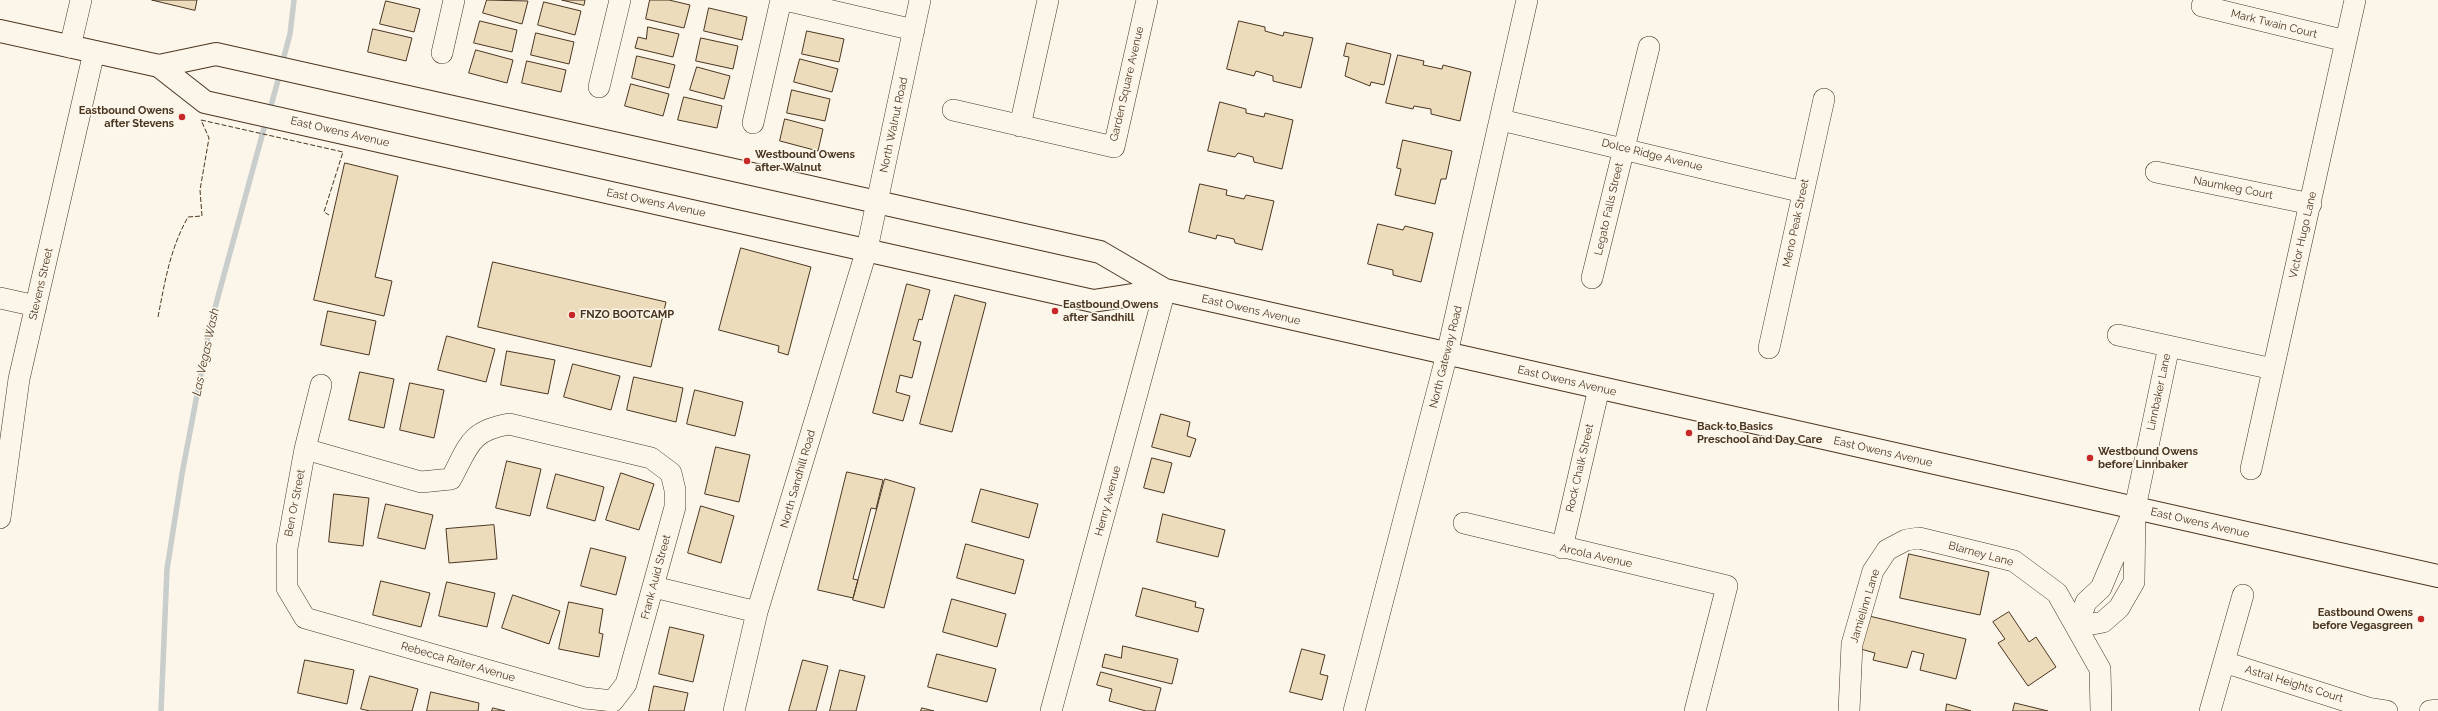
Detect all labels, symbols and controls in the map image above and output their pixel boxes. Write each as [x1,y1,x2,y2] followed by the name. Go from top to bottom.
[2229,7,2319,41] street label: Mark Twain Court
[1107,25,1147,143] street label: Garden Square Avenue
[877,76,911,174] street label: North Walnut Road
[79,104,174,130] place label: Eastbound Owens after Stevens
[177,112,187,122] marker: Eastbound Owens after Stevens
[289,114,391,150] street label: East Owens Avenue
[1600,136,1704,174] street label: Dolce Ridge Avenue
[755,148,855,174] place label: Westbound Owens after Walnut
[742,156,752,166] marker: Westbound Owens after Walnut
[1592,161,1626,257] street label: Legato Falls Street
[2192,174,2274,202] street label: Naumkeg Court
[1780,178,1812,268] street label: Meno Peak Street
[605,186,707,220] street label: East Owens Avenue
[2287,190,2319,280] street label: Victor Hugo Lane
[26,247,56,321] street label: Stevens Street
[1200,292,1302,328] street label: East Owens Avenue
[1063,298,1158,324] place label: Eastbound Owens after Sandhill
[1427,304,1465,410] street label: North Gateway Road
[1050,306,1060,316] marker: Eastbound Owens after Sandhill
[190,307,222,397] water label: Las Vegas Wash
[580,308,674,322] place label: FNZO BOOTCAMP
[567,310,577,320] marker: FNZO BOOTCAMP
[2144,352,2174,432] street label: Linnbaker Lane
[1516,363,1618,399] street label: East Owens Avenue
[1697,420,1822,446] place label: Back to Basics Preschool and Day Care
[1563,423,1597,513] street label: Rock Chalk Street
[778,428,818,530] street label: North Sandhill Road
[1684,428,1694,438] marker: Back to Basics Preschool and Day Care
[1832,434,1934,470] street label: East Owens Avenue
[2098,445,2198,471] place label: Westbound Owens before Linnbaker
[2085,453,2095,463] marker: Westbound Owens before Linnbaker
[1092,464,1124,538] street label: Henry Avenue
[282,468,308,538] street label: Ben Or Street
[2149,505,2251,541] street label: East Owens Avenue
[638,533,674,621] street label: Frank Auid Street
[1947,539,2015,569] street label: Blarney Lane
[1558,541,1634,571] street label: Arcola Avenue
[1848,568,1882,644] street label: Jamielinn Lane
[2312,606,2413,632] place label: Eastbound Owens before Vegasgreen
[2416,614,2426,624] marker: Eastbound Owens before Vegasgreen
[399,639,517,685] street label: Rebecca Raiter Avenue
[2243,663,2345,705] street label: Astral Heights Court

